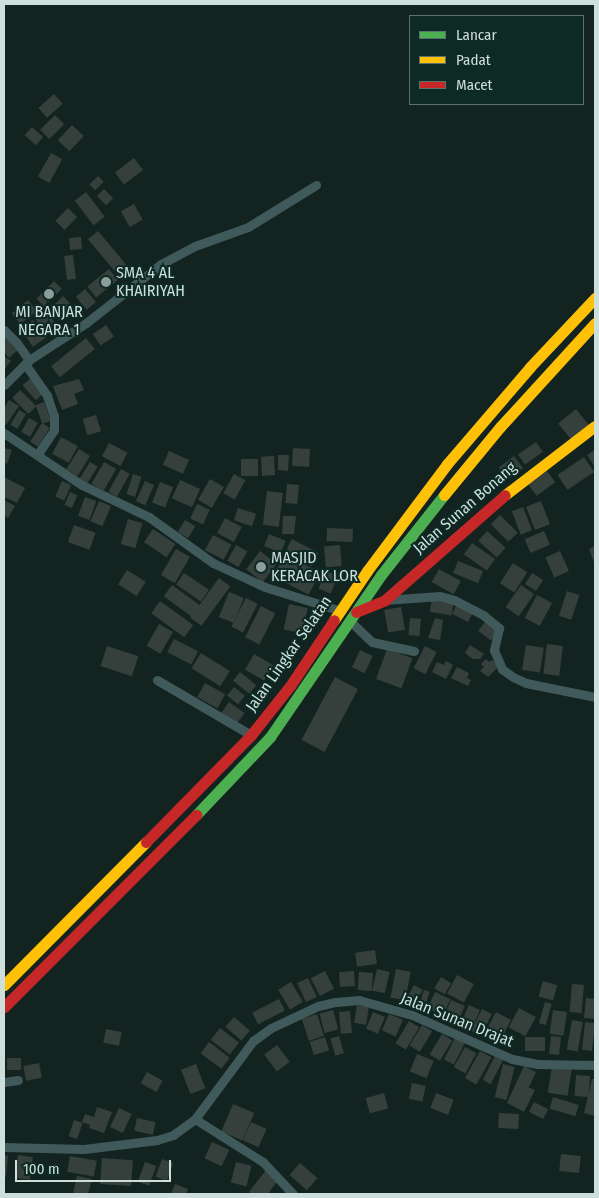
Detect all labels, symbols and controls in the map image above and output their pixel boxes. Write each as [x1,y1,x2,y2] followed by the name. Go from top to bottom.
[409,15,584,105] legend
[456,26,497,44] text: Lancar
[456,51,491,69] text: Padat
[456,76,492,94] text: Macet
[116,263,185,301] place label: SMA 4 AL KHAIRIYAH
[100,276,112,288] marker: SMA 4 AL KHAIRIYAH
[43,288,55,300] marker: MI BANJAR NEGARA 1
[15,302,83,340] place label: MI BANJAR NEGARA 1
[410,458,520,558] street label: Jalan Sunan Bonang
[271,548,358,586] place label: MASJID KERACAK LOR
[255,561,267,573] marker: MASJID KERACAK LOR
[242,592,336,716] street label: Jalan Lingkar Selatan
[398,989,516,1051] street label: Jalan Sunan Drajat
[18,1150,174,1182] scale bar
[23,1160,60,1178] text: 100 m

